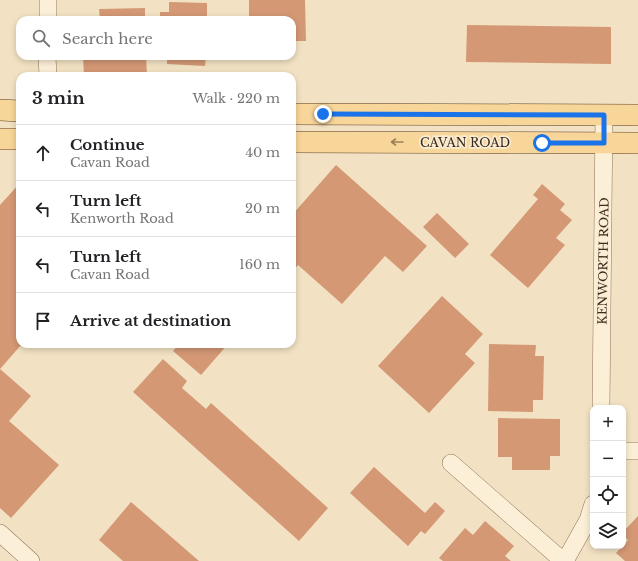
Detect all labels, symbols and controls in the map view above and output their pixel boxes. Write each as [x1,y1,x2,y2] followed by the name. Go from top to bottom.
[16,16,296,60] search box
[30,27,52,49] icon: search
[62,29,153,48] text: Search here
[32,88,85,109] text: 3 min
[192,90,280,107] text: Walk · 220 m
[314,105,332,123] route end
[533,134,551,152] route start
[70,135,145,154] text: Continue
[420,135,510,150] street label: CAVAN ROAD
[391,138,404,146] one-way arrow
[32,142,54,164] icon: ahead
[245,144,280,161] text: 40 m
[70,154,150,171] text: Cavan Road
[70,191,141,210] text: Turn left
[594,197,612,325] street label: KENWORTH ROAD
[32,198,54,220] icon: left
[245,200,280,217] text: 20 m
[70,210,174,227] text: Kenworth Road
[70,247,141,266] text: Turn left
[32,254,54,276] icon: left
[239,256,280,273] text: 160 m
[70,266,150,283] text: Cavan Road
[32,310,54,332] icon: arrive
[70,311,231,330] text: Arrive at destination
[590,405,626,549] map controls
[590,405,626,441] button: +
[590,441,626,477] button: −
[590,477,626,513] button: locate
[590,513,626,549] button: layers

